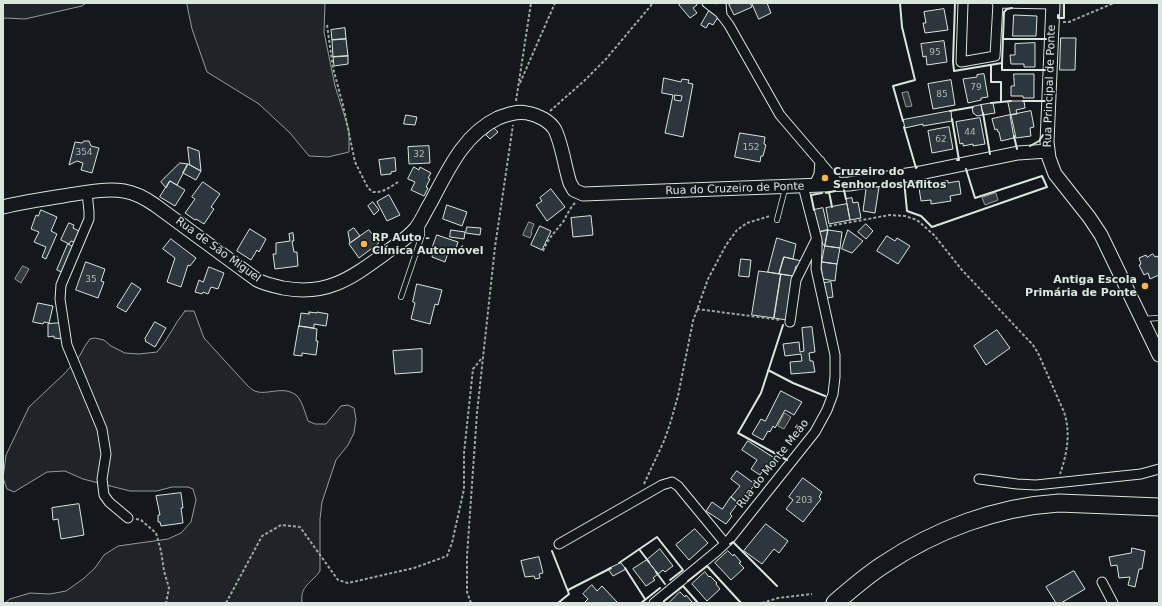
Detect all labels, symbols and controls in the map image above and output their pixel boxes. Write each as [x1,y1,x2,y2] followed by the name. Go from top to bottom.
[1041,24,1059,148] street label: Rua Principal de Ponte
[929,48,941,58] house number: 95
[970,83,982,93] house number: 79
[936,90,948,100] house number: 85
[964,128,976,138] house number: 44
[935,135,947,145] house number: 62
[742,143,760,153] house number: 152
[75,148,93,158] house number: 354
[413,150,425,160] house number: 32
[833,165,946,191] place label: Cruzeiro do Senhor dos Aflitos
[820,173,830,183] marker: Cruzeiro do Senhor dos Aflitos
[665,180,805,198] street label: Rua do Cruzeiro de Ponte
[173,215,263,285] street label: Rua de São Miguel
[372,231,484,257] place label: RP Auto - Clínica Automóvel
[359,239,369,249] marker: RP Auto - Clínica Automóvel
[1025,273,1137,299] place label: Antiga Escola Primária de Ponte
[85,275,97,285] house number: 35
[1140,281,1150,291] marker: Antiga Escola Primária de Ponte
[734,417,812,511] street label: Rua do Monte Meão
[795,496,813,506] house number: 203

